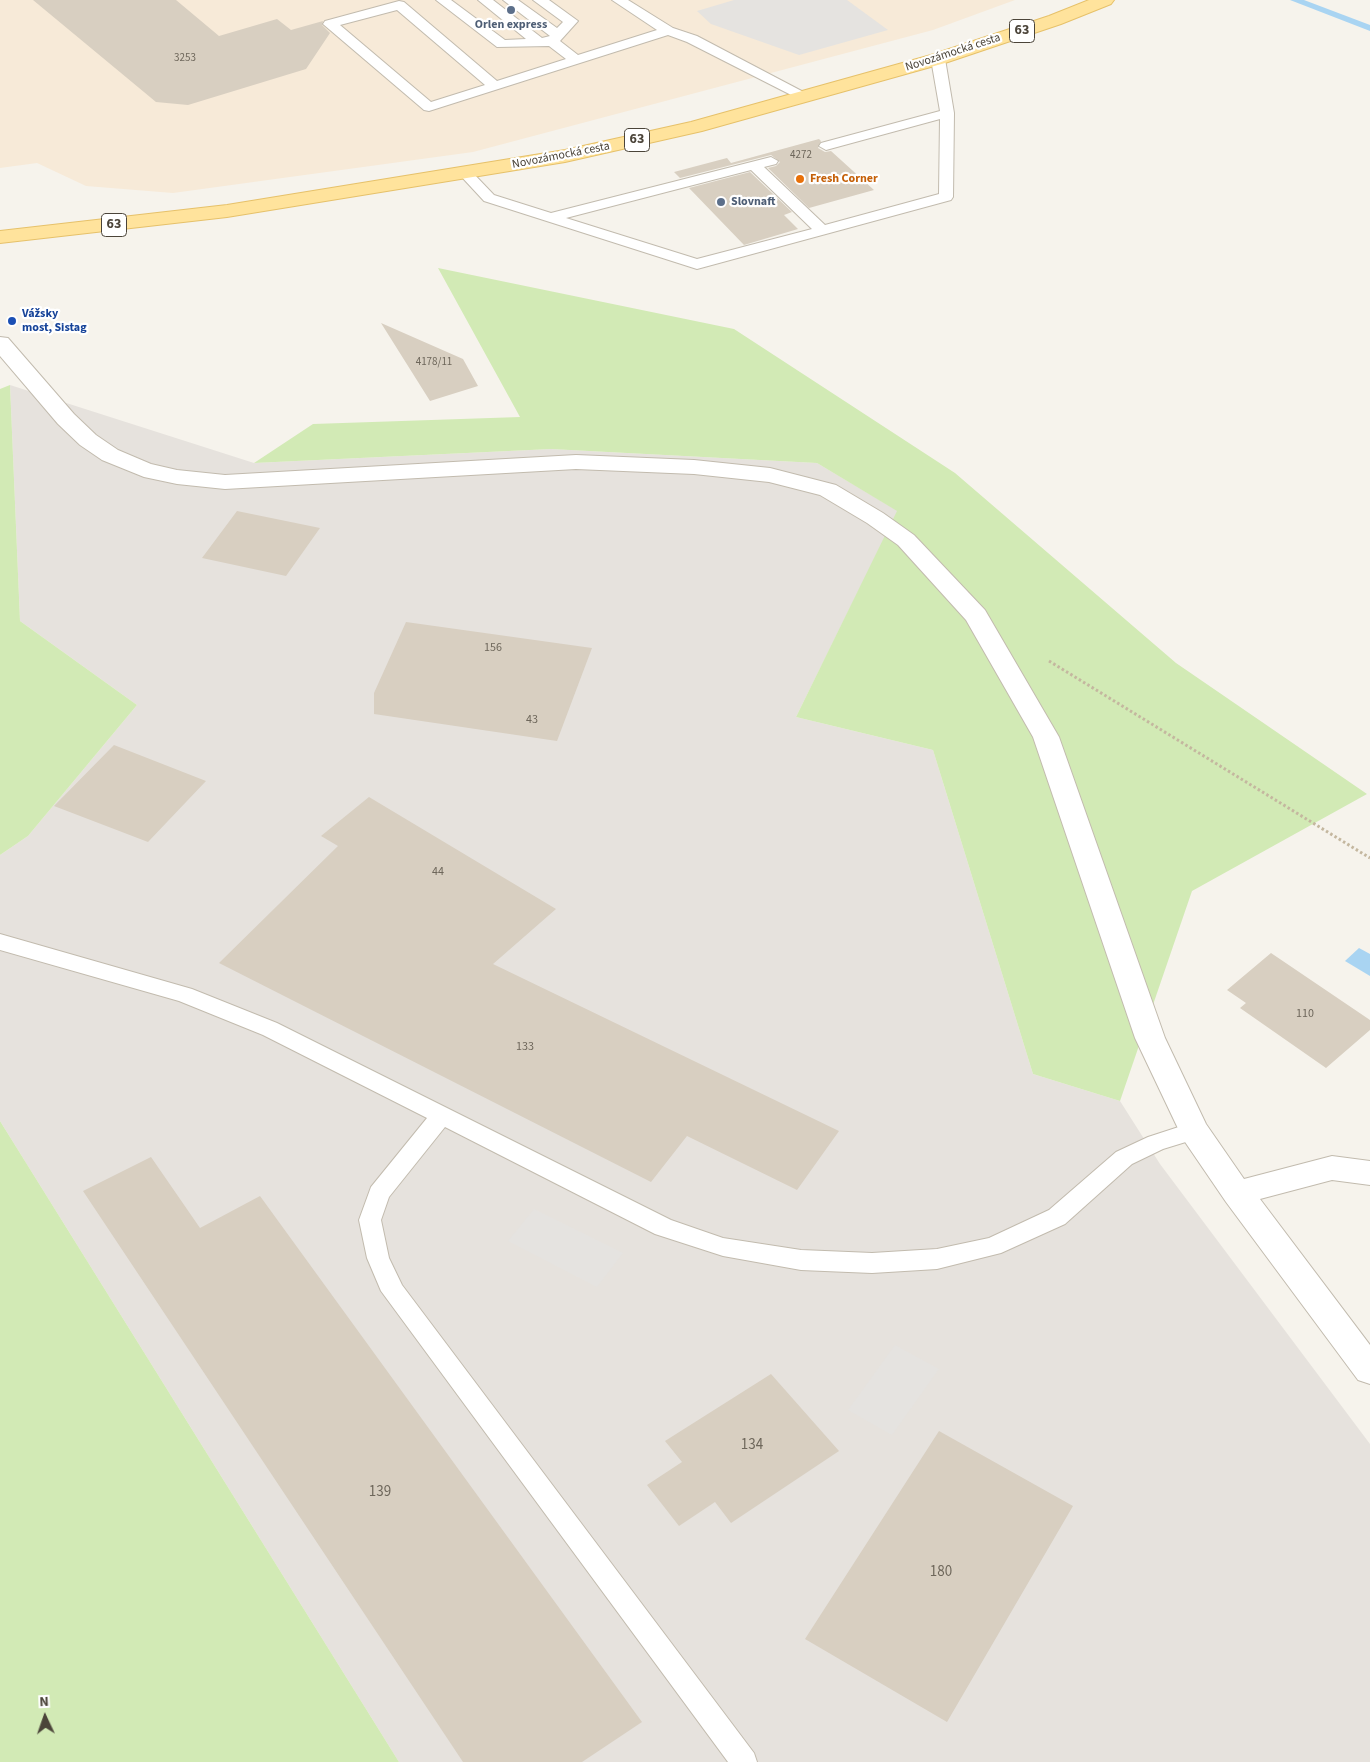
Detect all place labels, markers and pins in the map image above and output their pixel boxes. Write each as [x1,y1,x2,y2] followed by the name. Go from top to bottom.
[505,4,517,16] marker: Orlen express
[475,18,547,32] place label: Orlen express
[810,172,878,186] place label: Fresh Corner
[794,173,806,185] marker: Fresh Corner
[731,195,775,209] place label: Slovnaft
[715,196,727,208] marker: Slovnaft
[22,307,87,335] place label: Vážsky most, Sistag
[6,315,18,327] marker: Vážsky most, Sistag

